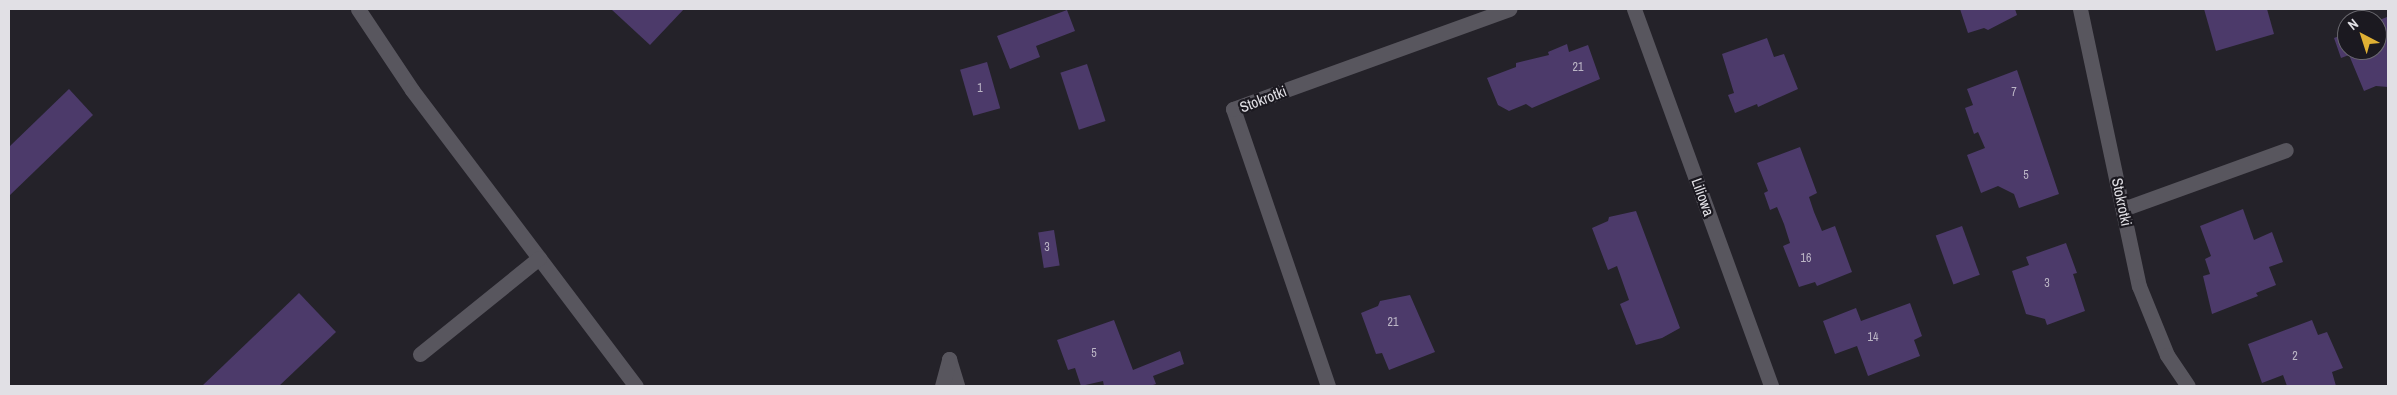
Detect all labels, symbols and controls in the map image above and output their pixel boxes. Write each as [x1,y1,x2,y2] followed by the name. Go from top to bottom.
[2337,10,2387,60] north arrow
[2344,15,2362,34] text: N
[1573,61,1583,75] house number: 21
[977,82,983,96] house number: 1
[1237,82,1289,116] street label: Stokrotki
[2011,86,2017,100] house number: 7
[2023,169,2029,183] house number: 5
[1688,176,1718,218] street label: Liliowa
[2108,176,2136,228] street label: Stokrotki
[1044,241,1050,255] house number: 3
[1801,252,1811,266] house number: 16
[2044,277,2050,291] house number: 3
[1388,316,1398,330] house number: 21
[1868,331,1878,345] house number: 14
[1091,347,1097,361] house number: 5
[2292,350,2298,364] house number: 2

